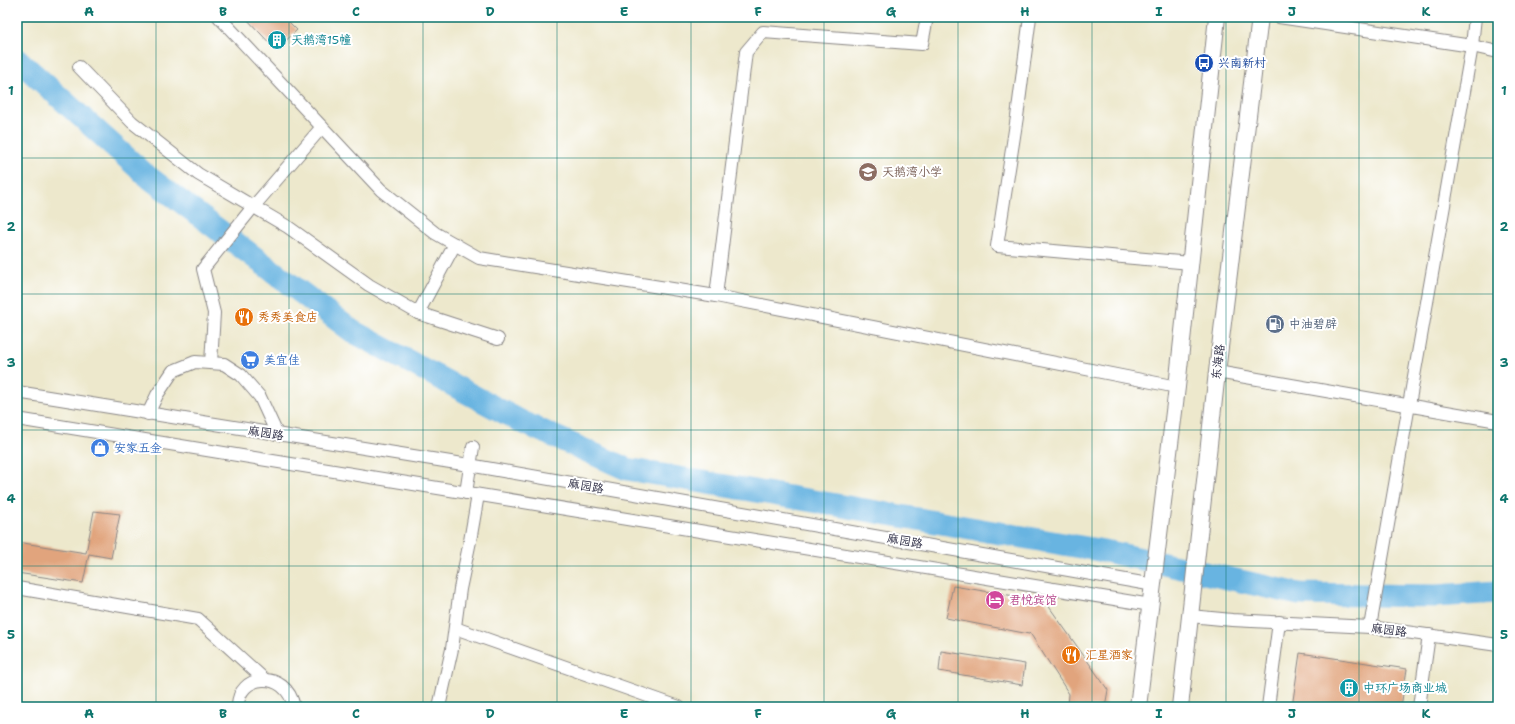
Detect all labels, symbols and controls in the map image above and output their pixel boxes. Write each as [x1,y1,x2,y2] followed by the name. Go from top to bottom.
[84,3,94,20] text: A
[219,3,227,20] text: B
[352,3,360,20] text: C
[485,3,495,20] text: D
[620,3,629,20] text: E
[754,3,762,20] text: F
[886,3,897,20] text: G
[1020,3,1030,20] text: H
[1155,3,1163,20] text: I
[1288,3,1296,20] text: J
[1422,3,1431,20] text: K
[266,29,288,51] building icon: 天鹅湾15幢
[291,32,351,48] place label: 天鹅湾15幢
[1193,52,1215,74] bus stop icon: 兴南新村
[1218,55,1266,71] place label: 兴南新村
[8,82,14,99] text: 1
[1501,82,1507,99] text: 1
[857,161,879,183] school or university icon: 天鹅湾小学
[882,164,942,180] place label: 天鹅湾小学
[6,218,16,235] text: 2
[1499,218,1509,235] text: 2
[233,306,255,328] restaurant icon: 秀秀美食店
[258,309,318,325] place label: 秀秀美食店
[1264,313,1286,335] fuel station icon: 中油碧辟
[1289,316,1337,332] place label: 中油碧辟
[1208,343,1228,381] street label: 东海路
[239,349,261,371] supermarket icon: 美宜佳
[264,352,300,368] place label: 美宜佳
[6,354,16,371] text: 3
[1499,354,1509,371] text: 3
[247,422,285,444] street label: 麻园路
[89,437,111,459] shop icon: 安家五金
[114,440,162,456] place label: 安家五金
[567,475,605,497] street label: 麻园路
[6,490,16,507] text: 4
[1499,490,1509,507] text: 4
[886,530,924,552] street label: 麻园路
[984,589,1006,611] hotel icon: 君悦宾馆
[1009,592,1057,608] place label: 君悦宾馆
[1370,620,1408,640] street label: 麻园路
[7,626,15,643] text: 5
[1500,626,1508,643] text: 5
[1060,644,1082,666] restaurant icon: 汇星酒家
[1085,647,1133,663] place label: 汇星酒家
[1338,677,1360,699] building icon: 中环广场商业城
[1363,680,1447,696] place label: 中环广场商业城
[84,705,94,722] text: A
[219,705,227,722] text: B
[352,705,360,722] text: C
[485,705,495,722] text: D
[620,705,629,722] text: E
[754,705,762,722] text: F
[886,705,897,722] text: G
[1020,705,1030,722] text: H
[1155,705,1163,722] text: I
[1288,705,1296,722] text: J
[1422,705,1431,722] text: K

